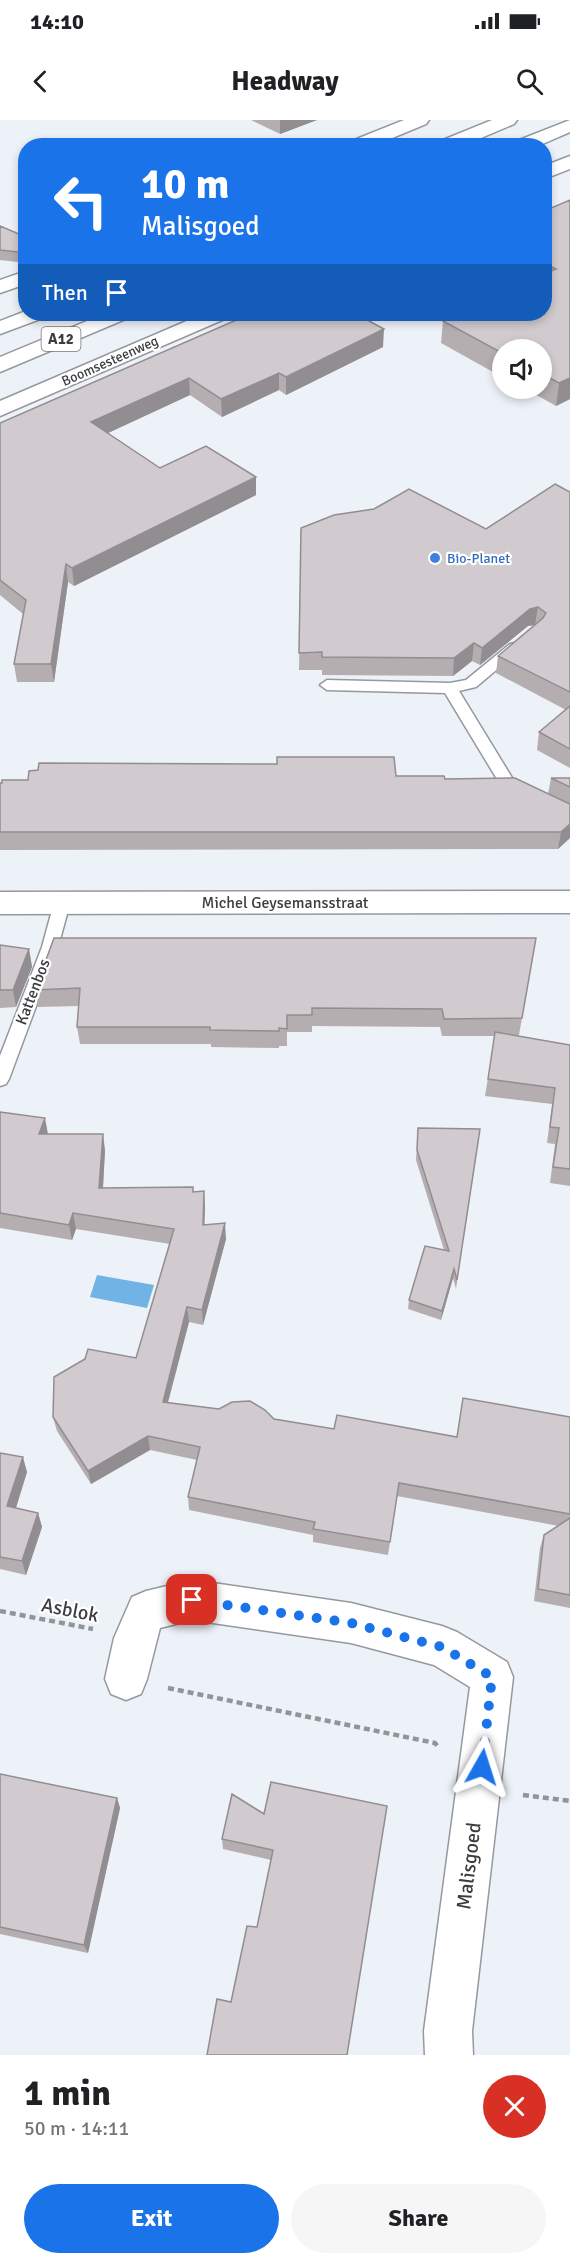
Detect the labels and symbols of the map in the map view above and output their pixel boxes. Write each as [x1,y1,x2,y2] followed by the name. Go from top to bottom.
[42,327,80,351] road number: A12
[59,332,161,390] street label: Boomsesteenweg
[447,550,510,567] place label: Bio-Planet
[428,551,442,565] marker: Bio-Planet
[202,893,369,913] street label: Michel Geysemansstraat
[11,956,55,1028] street label: Kattenbos
[166,1574,217,1625] pin
[39,1592,101,1628] street label: Asblok
[450,1735,514,1799] position arrow
[451,1821,487,1911] street label: Malisgoed

